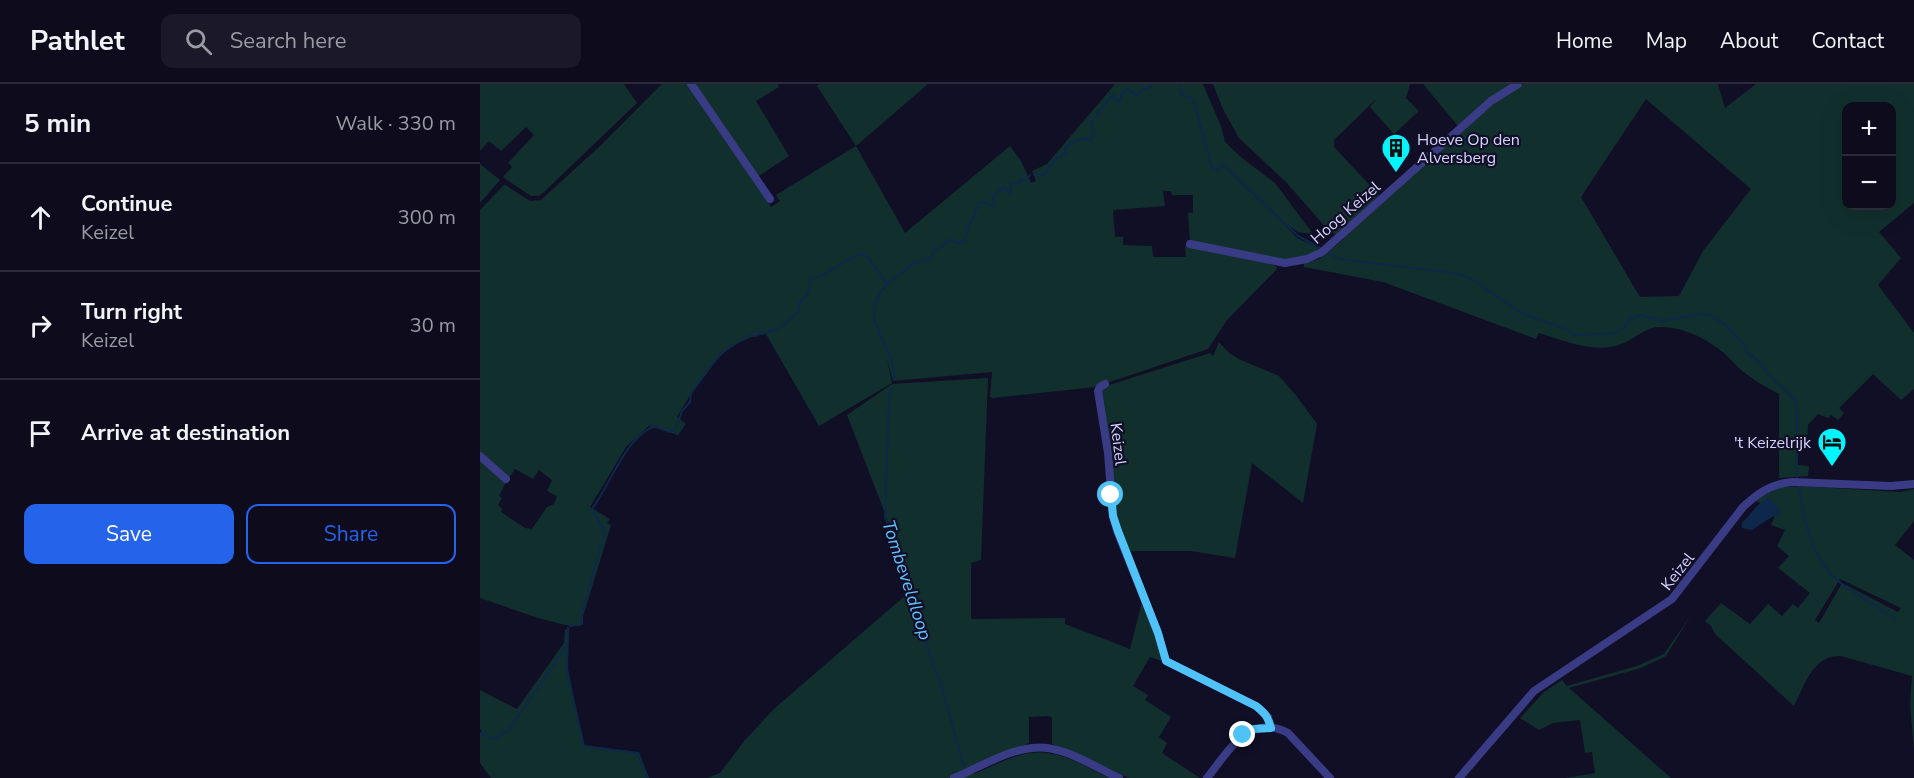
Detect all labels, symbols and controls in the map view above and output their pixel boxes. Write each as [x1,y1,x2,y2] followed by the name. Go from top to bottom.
[161,14,581,68] search box
[30,22,125,60] text: Pathlet
[182,25,215,58] icon: search
[230,26,346,56] text: Search here
[1556,27,1613,55] text: Home
[1646,27,1687,55] text: Map
[1720,27,1778,55] text: About
[1811,27,1884,55] text: Contact
[1842,102,1896,210] map controls
[1842,102,1896,156] button: +
[24,106,91,141] text: 5 min
[336,110,456,137] text: Walk · 330 m
[1417,129,1520,169] place label: Hoeve Op den Alversberg
[1380,132,1412,174] building icon: Hoeve Op den Alversberg
[1842,156,1896,210] button: −
[1306,176,1386,249] street label: Hoog Keizel
[81,189,172,219] text: Continue
[24,201,57,234] icon: ahead
[398,204,456,231] text: 300 m
[81,219,134,246] text: Keizel
[81,297,182,327] text: Turn right
[24,309,57,342] icon: right
[410,312,456,339] text: 30 m
[81,327,134,354] text: Keizel
[24,417,57,450] icon: arrive
[81,418,290,448] text: Arrive at destination
[1104,422,1132,467] street label: Keizel
[1816,426,1848,468] hotel icon: 't Keizelrijk
[1734,432,1812,454] place label: 't Keizelrijk
[1097,481,1123,507] route start
[24,504,234,564] button: Save
[246,504,456,564] button: Share
[876,517,938,643] water label: Tombeveldloop
[1656,548,1700,595] street label: Keizel
[1229,721,1255,747] route end

